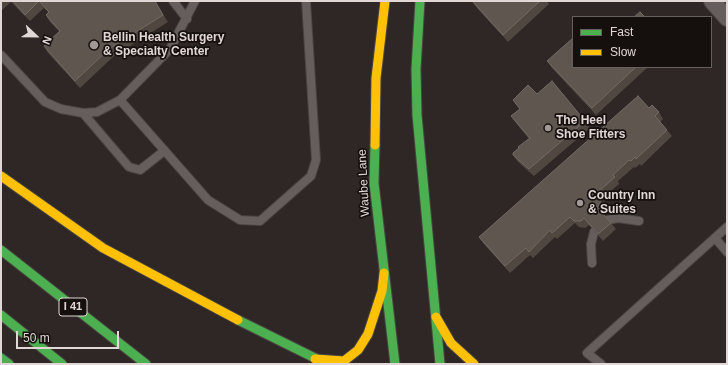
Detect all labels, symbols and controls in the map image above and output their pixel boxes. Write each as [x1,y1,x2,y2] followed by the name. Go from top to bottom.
[16,16,56,56] north arrow
[572,16,712,68] legend
[610,25,633,39] text: Fast
[103,31,224,59] place label: Bellin Health Surgery & Specialty Center
[40,35,54,46] text: N
[88,39,100,51] marker: Bellin Health Surgery & Specialty Center
[610,45,636,59] text: Slow
[556,114,625,142] place label: The Heel Shoe Fitters
[543,123,553,133] marker: The Heel Shoe Fitters
[355,149,373,217] street label: Waube Lane
[588,189,655,217] place label: Country Inn & Suites
[575,198,585,208] marker: Country Inn & Suites
[59,298,87,316] road number: I 41
[18,323,121,349] scale bar
[23,331,50,345] text: 50 m

